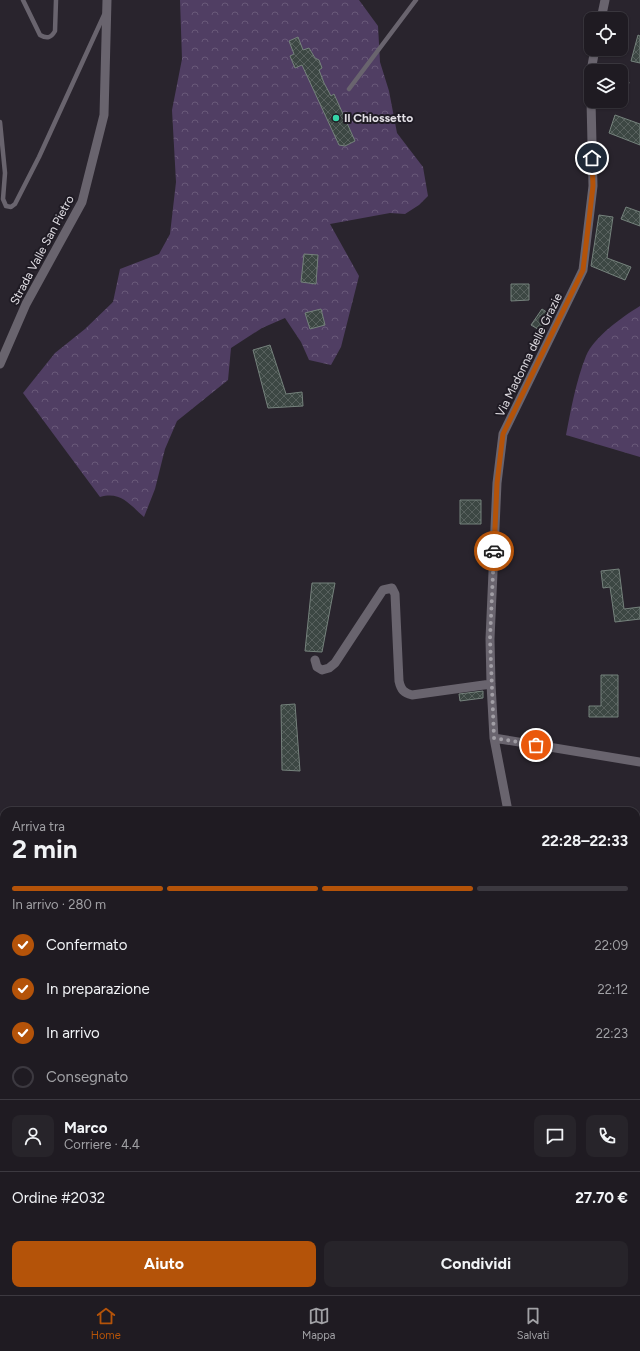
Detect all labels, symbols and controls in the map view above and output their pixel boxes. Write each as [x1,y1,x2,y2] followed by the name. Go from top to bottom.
[584,12,628,108] map controls
[584,12,628,56] button: locate
[584,64,628,108] button: layers
[344,111,413,125] place label: Il Chiossetto
[331,113,341,123] marker: Il Chiossetto
[575,141,609,175] pin
[581,147,603,169] icon: home
[7,193,77,307] street label: Strada Valle San Pietro
[493,290,565,419] street label: Via Madonna delle Grazie
[474,531,514,571] courier
[483,540,505,562] icon: car
[519,728,553,762] pin
[525,734,547,756] icon: bag
[12,819,65,834] text: Arriva tra
[541,832,628,850] text: 22:28–22:33
[12,833,78,865] text: 2 min
[12,897,106,912] text: In arrivo · 280 m
[12,934,34,956] icon: check
[46,936,127,954] text: Confermato
[594,938,628,953] text: 22:09
[12,978,34,1000] icon: check
[46,980,150,998] text: In preparazione
[598,982,628,997] text: 22:12
[12,1022,34,1044] icon: check
[46,1024,100,1042] text: In arrivo
[596,1026,628,1041] text: 22:23
[46,1068,128,1086] text: Consegnato
[12,1115,54,1157] button: person
[534,1115,576,1157] button: chat
[586,1115,628,1157] button: phone
[64,1119,107,1137] text: Marco
[64,1137,140,1152] text: Corriere · 4.4
[12,1189,105,1207] text: Ordine #2032
[575,1189,628,1207] text: 27.70 €
[12,1241,316,1287] button: Aiuto
[324,1241,628,1287] button: Condividi
[91,1305,121,1342] tab: Home
[302,1305,335,1342] tab: Mappa
[517,1305,549,1342] tab: Salvati

